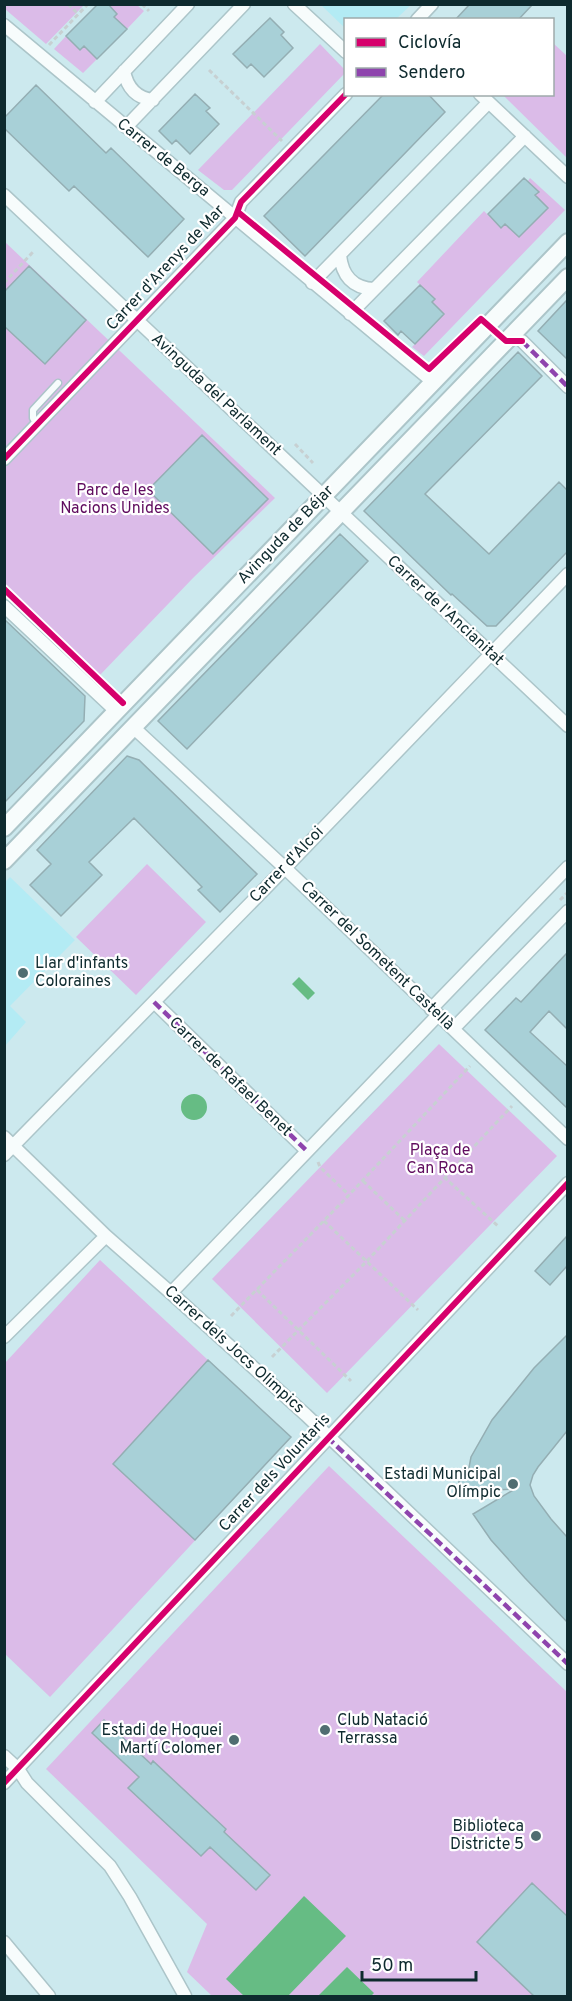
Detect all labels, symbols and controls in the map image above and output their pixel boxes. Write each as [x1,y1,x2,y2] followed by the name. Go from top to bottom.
[344,18,554,96] legend
[398,32,461,55] text: Ciclovía
[398,62,465,85] text: Sendero
[112,114,214,202] street label: Carrer de Berga
[103,201,229,335] street label: Carrer d'Arenys de Mar
[147,329,285,461] street label: Avinguda del Parlament
[60,481,170,519] park label: Parc de les Nacions Unides
[234,481,338,589] street label: Avinguda de Béjar
[382,552,508,670] street label: Carrer de l'Ancianitat
[246,823,328,907] street label: Carrer d'Alcoi
[296,877,458,1035] street label: Carrer del Sometent Castellà
[35,954,128,992] place label: Llar d'infants Coloraines
[16,966,30,980] marker: Llar d'infants Coloraines
[164,1013,296,1141] street label: Carrer de Rafael Benet
[406,1141,474,1179] park label: Plaça de Can Roca
[160,1282,308,1418] street label: Carrer dels Jocs Olimpics
[215,1410,335,1536] street label: Carrer dels Voluntaris
[384,1465,501,1503] place label: Estadi Municipal Olímpic
[506,1477,520,1491] marker: Estadi Municipal Olímpic
[337,1711,428,1749] place label: Club Natació Terrassa
[102,1721,222,1759] place label: Estadi de Hoquei Martí Colomer
[318,1723,332,1737] marker: Club Natació Terrassa
[227,1733,241,1747] marker: Estadi de Hoquei Martí Colomer
[450,1817,524,1855] place label: Biblioteca Districte 5
[529,1829,543,1843] marker: Biblioteca Districte 5
[362,1944,476,1982] scale bar
[371,1955,413,1978] text: 50 m

